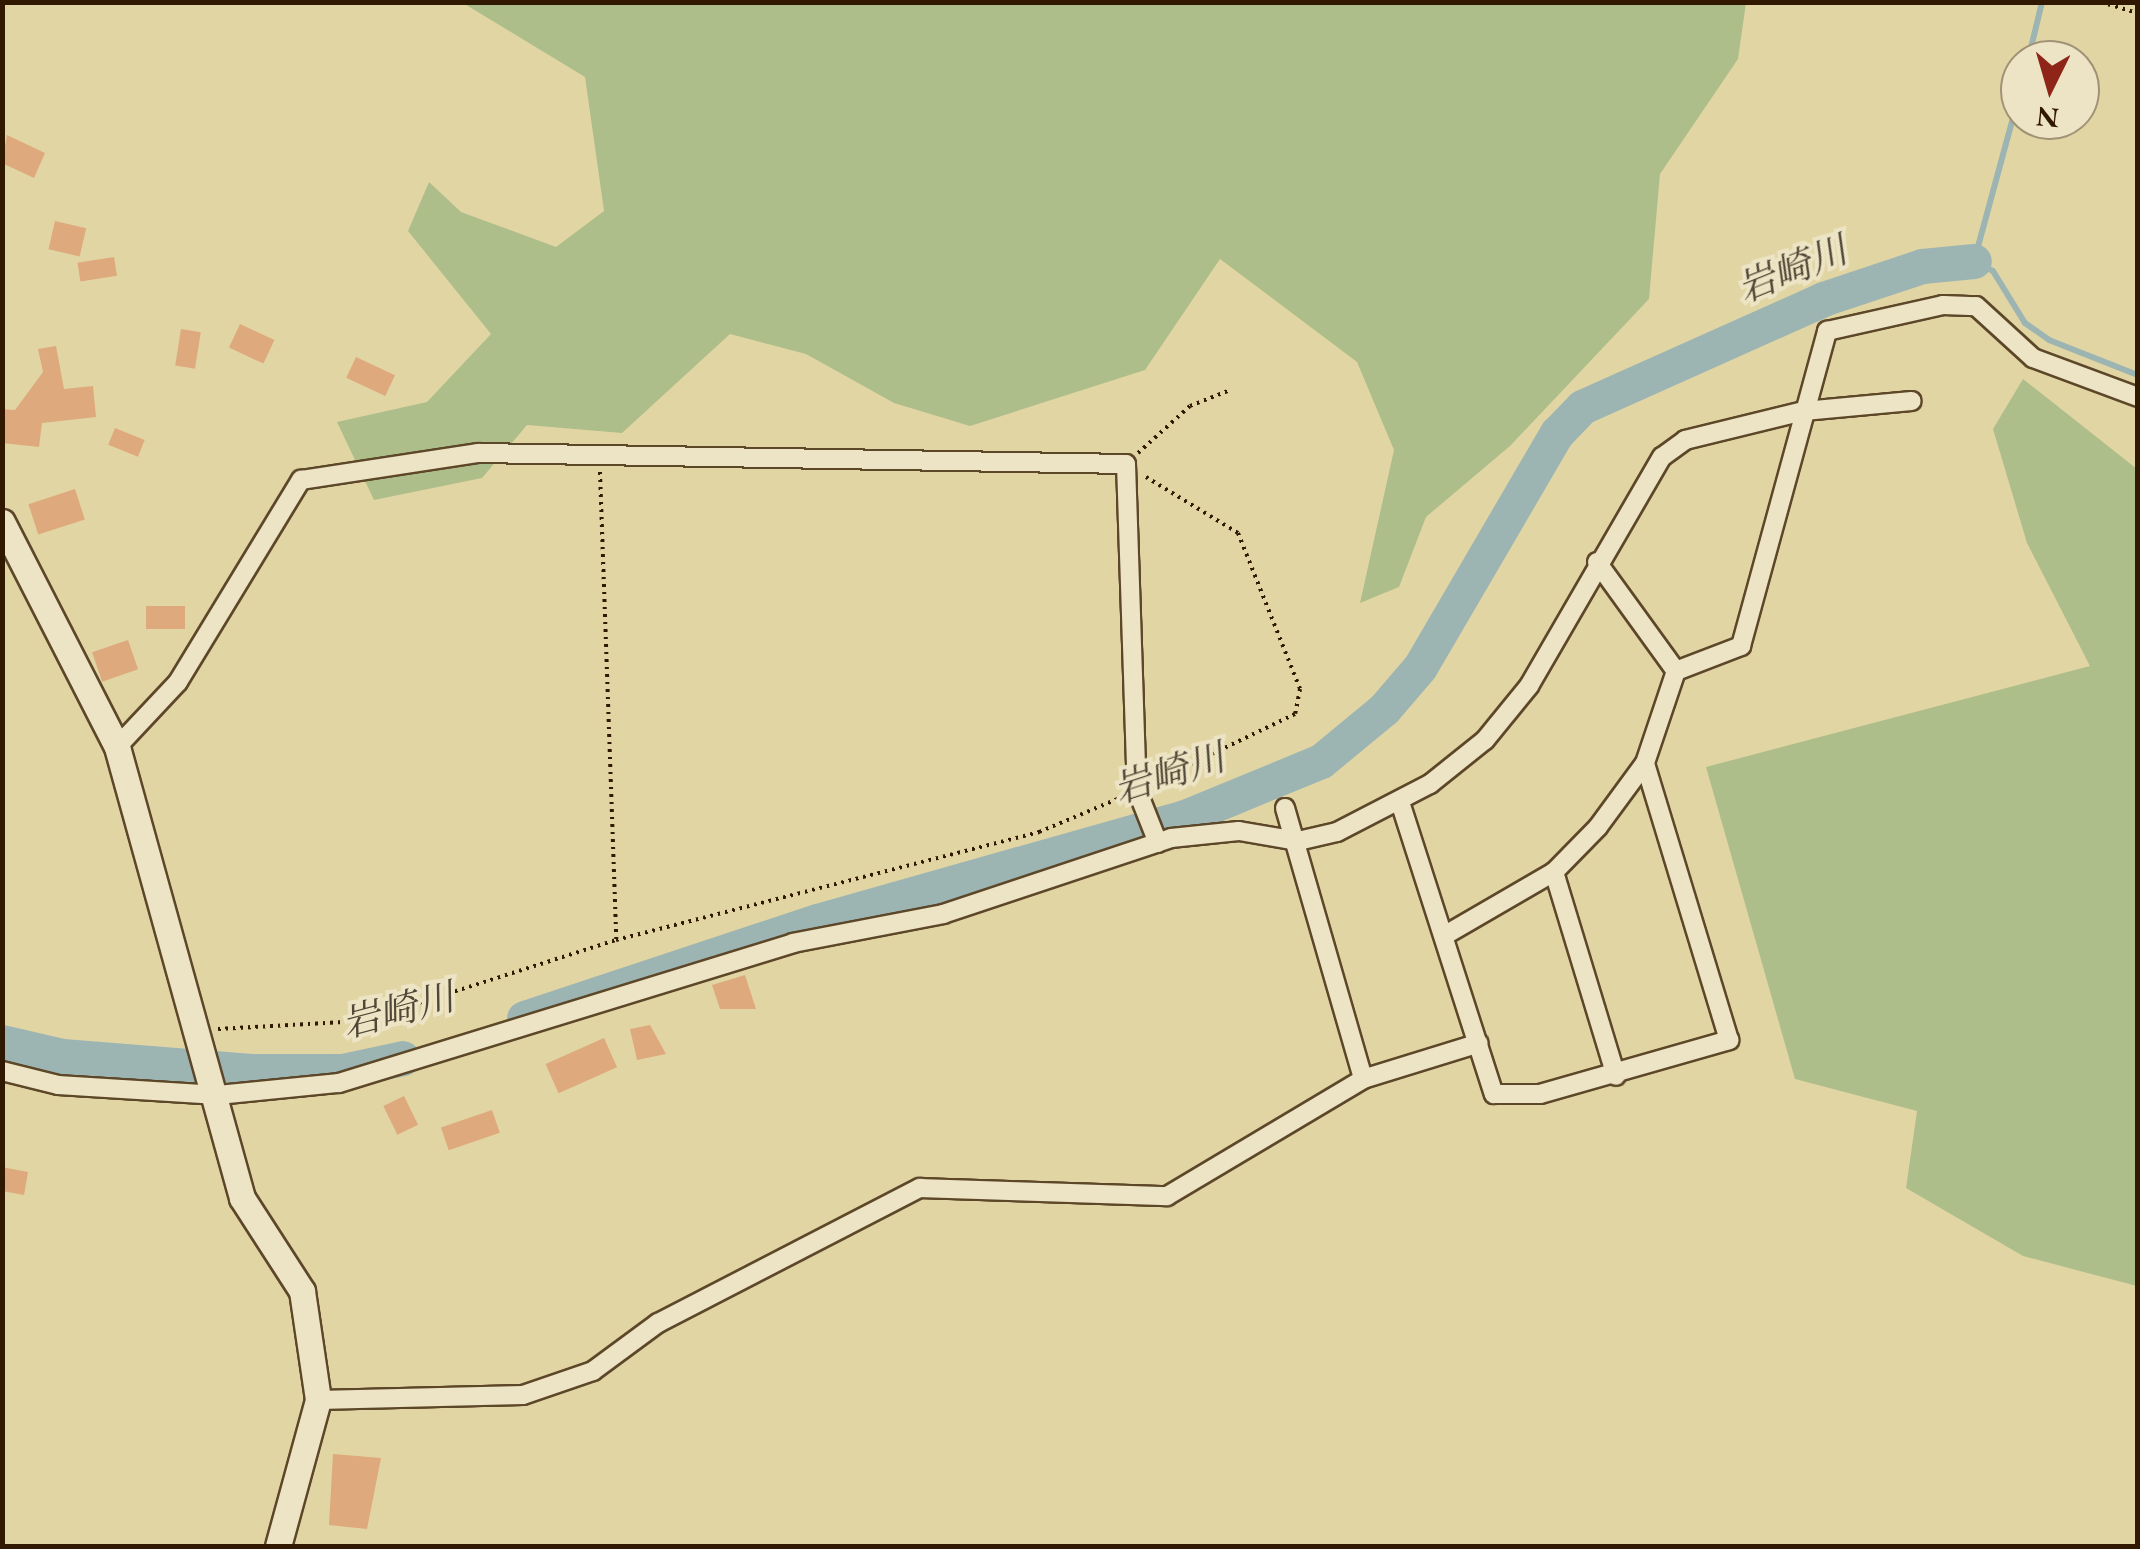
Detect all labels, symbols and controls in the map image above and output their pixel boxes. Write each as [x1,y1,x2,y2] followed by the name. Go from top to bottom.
[2000,40,2100,140] north arrow
[2035,99,2060,137] text: N
[1731,227,1853,311] water label: 岩崎川
[1108,734,1230,812] water label: 岩崎川
[337,973,459,1047] water label: 岩崎川

